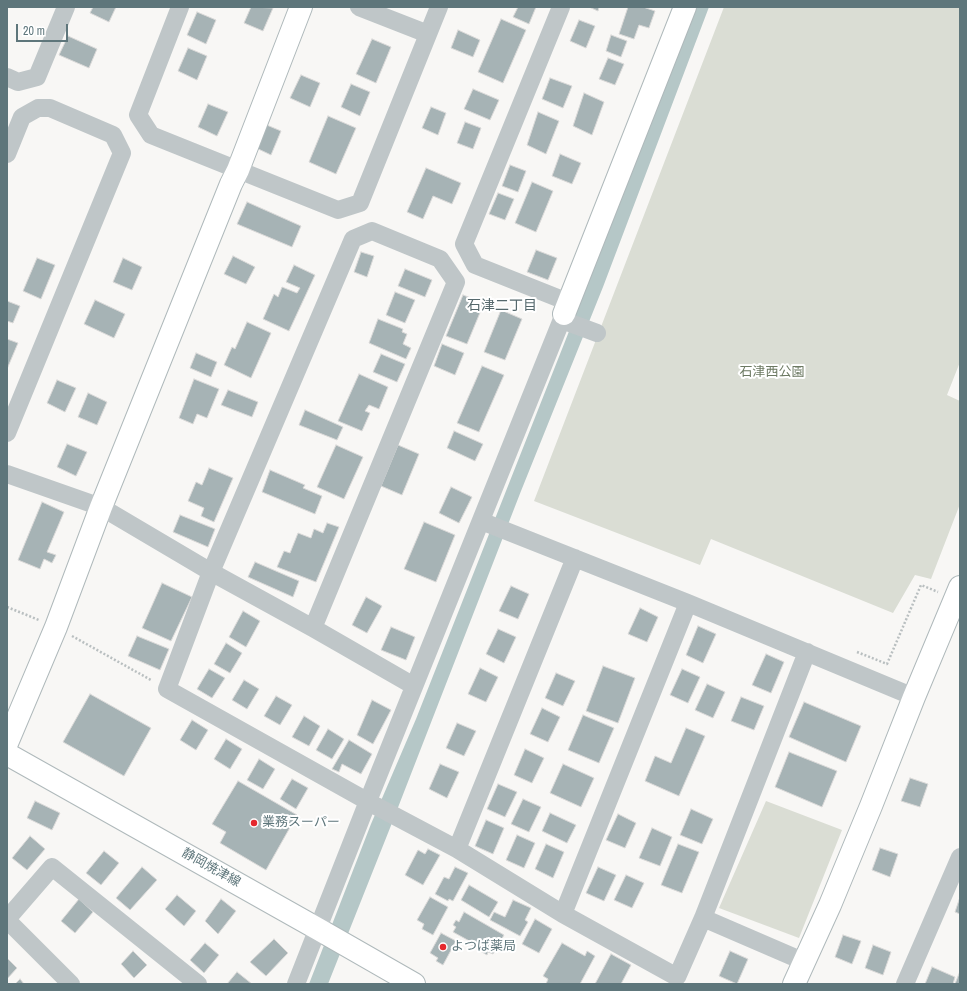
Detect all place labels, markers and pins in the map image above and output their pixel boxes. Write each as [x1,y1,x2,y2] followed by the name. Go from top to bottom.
[262,815,340,831] place label: 業務スーパー
[249,818,259,828] marker: 業務スーパー
[451,939,516,955] place label: よつば薬局
[438,942,448,952] marker: よつば薬局

